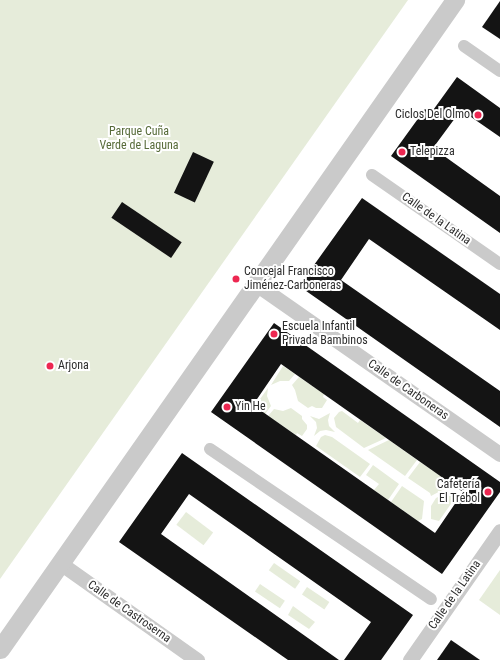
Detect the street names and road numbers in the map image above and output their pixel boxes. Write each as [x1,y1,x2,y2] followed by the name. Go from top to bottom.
[399,190,473,248] street label: Calle de la Latina
[365,357,451,423] street label: Calle de Carboneras
[426,558,484,632] street label: Calle de la Latina
[85,578,173,646] street label: Calle de Castroserna

